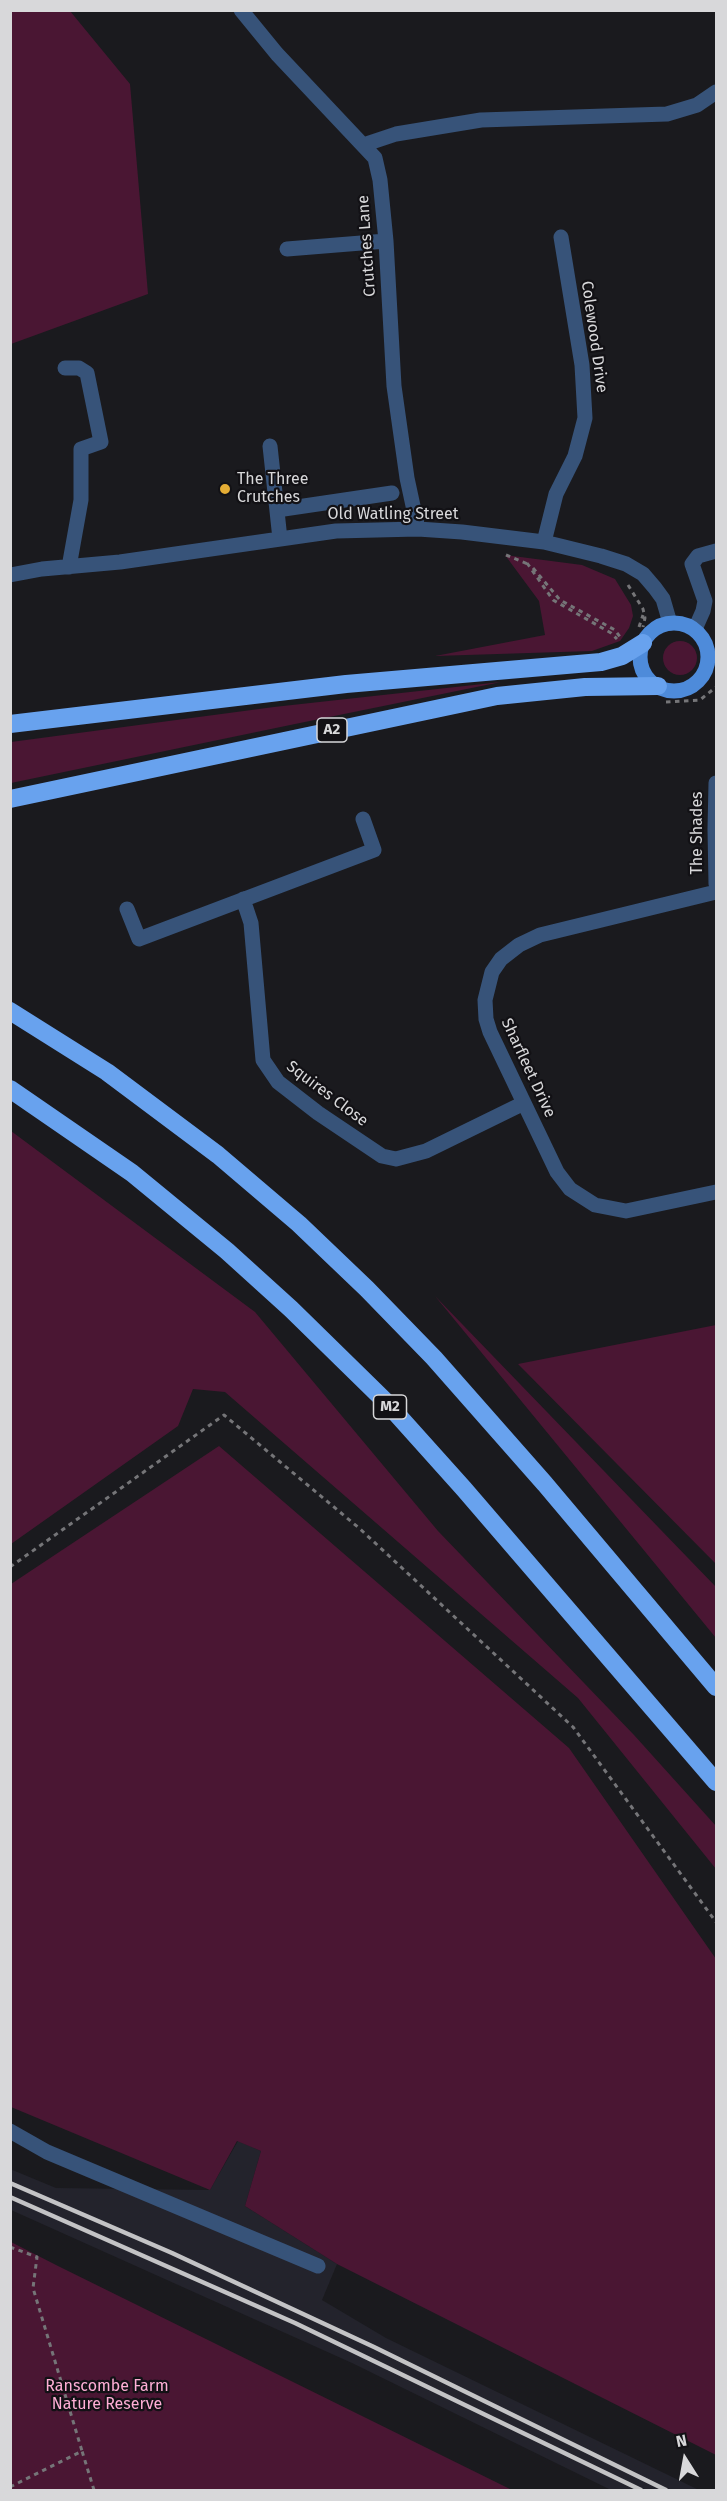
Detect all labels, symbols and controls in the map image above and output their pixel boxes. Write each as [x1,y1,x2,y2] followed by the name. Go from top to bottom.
[354,195,380,297] street label: Crutches Lane
[577,280,611,394] street label: Colewood Drive
[237,470,308,508] place label: The Three Crutches
[218,482,232,496] marker: The Three Crutches
[327,505,459,525] street label: Old Watling Street
[317,718,347,742] road number: A2
[688,791,708,875] street label: The Shades
[497,1015,559,1121] street label: Sharfleet Drive
[282,1057,372,1131] street label: Squires Close
[374,1395,406,1419] road number: M2
[45,2377,169,2415] park label: Ranscombe Farm Nature Reserve
[655,2429,715,2489] north arrow
[674,2431,688,2451] text: N

